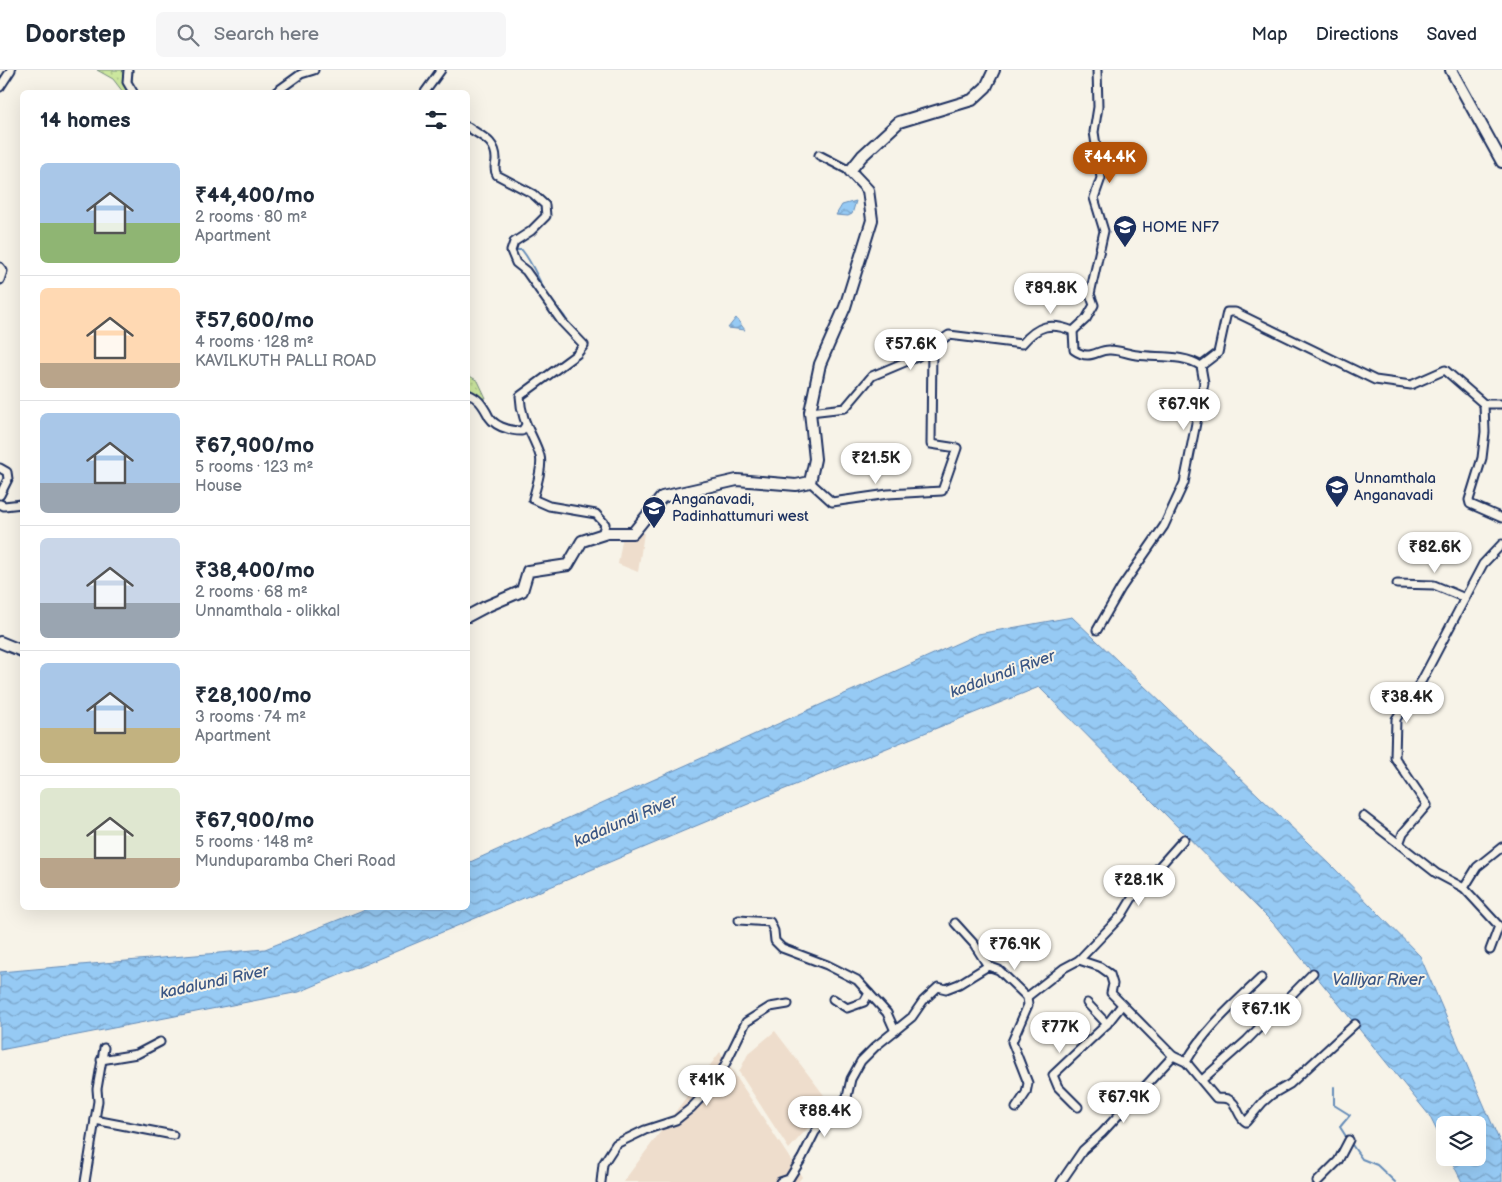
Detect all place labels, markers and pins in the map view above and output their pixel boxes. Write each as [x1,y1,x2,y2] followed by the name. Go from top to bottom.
[1069,142,1151,184] pin: ₹44.4K
[1112,214,1138,248] school or university icon: HOME NF7
[1142,218,1219,237] place label: HOME NF7
[1010,272,1092,315] pin: ₹89.8K
[870,328,952,371] pin: ₹57.6K
[1143,388,1225,431] pin: ₹67.9K
[835,442,917,485] pin: ₹21.5K
[1354,469,1436,505] place label: Unnamthala Anganavadi
[1324,474,1350,508] school or university icon: Unnamthala Anganavadi
[672,490,809,526] place label: Anganavadi, Padinhattumuri west
[641,495,667,529] school or university icon: Anganavadi, Padinhattumuri west
[1394,532,1476,574] pin: ₹82.6K
[1366,682,1448,724] pin: ₹38.4K
[1098,864,1180,907] pin: ₹28.1K
[974,928,1056,971] pin: ₹76.9K
[1225,994,1307,1036] pin: ₹67.1K
[1030,1012,1090,1054] pin: ₹77K
[677,1064,737,1107] pin: ₹41K
[1083,1082,1165,1124] pin: ₹67.9K
[784,1096,866,1138] pin: ₹88.4K

